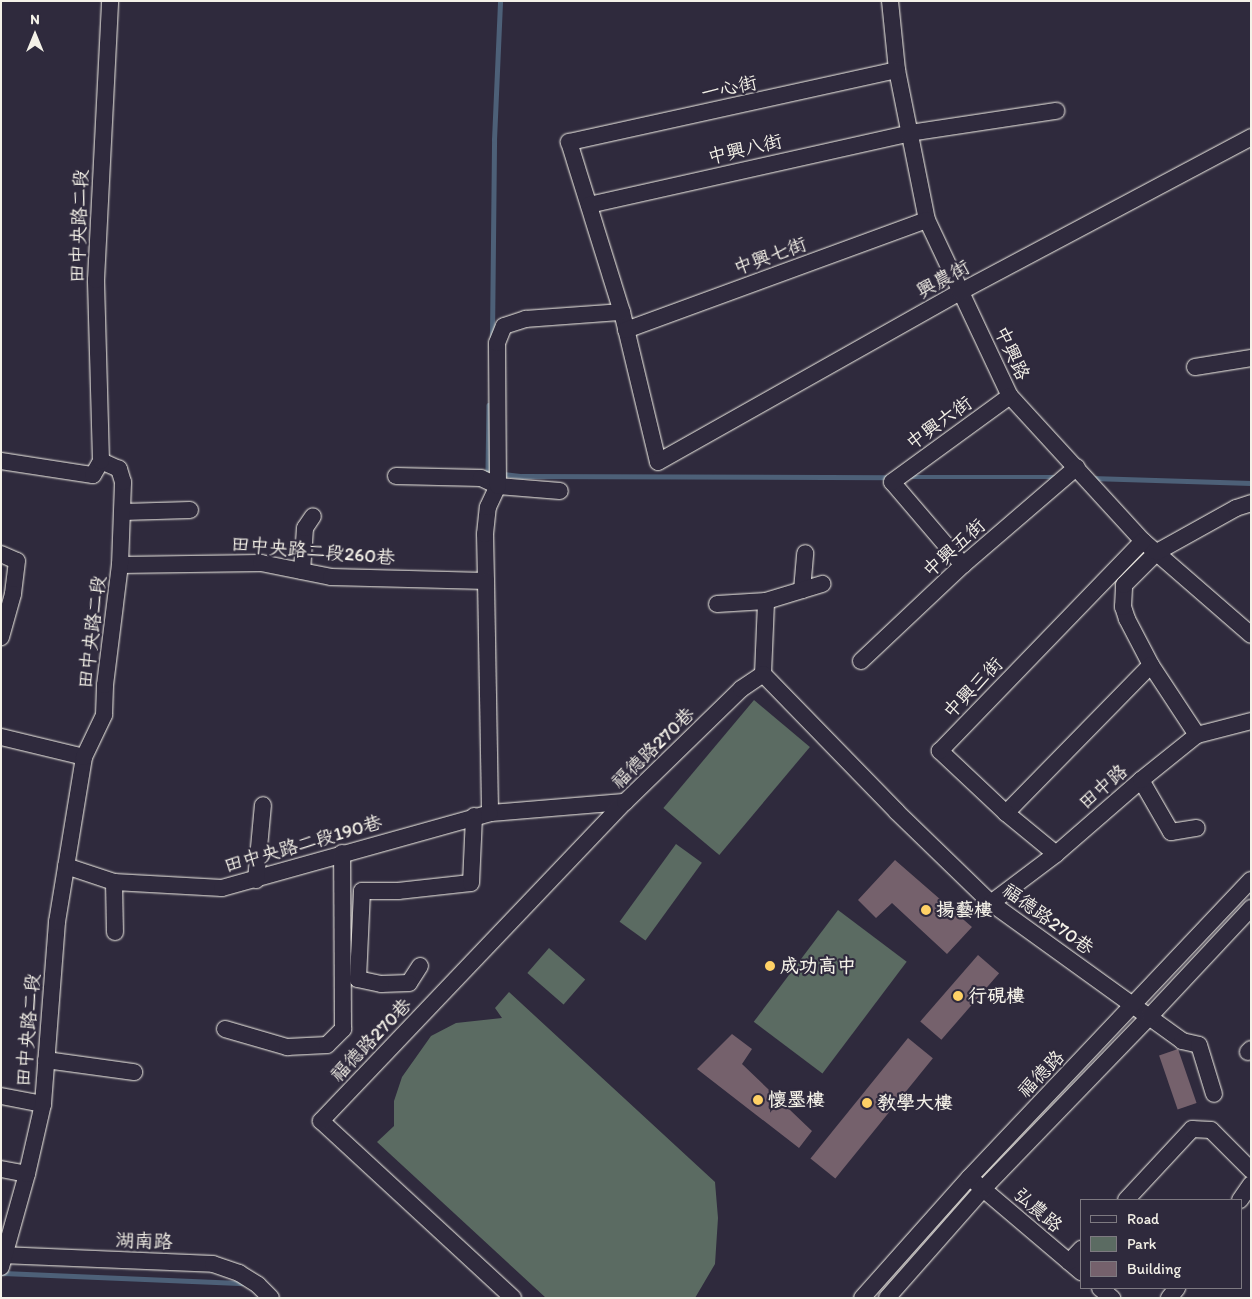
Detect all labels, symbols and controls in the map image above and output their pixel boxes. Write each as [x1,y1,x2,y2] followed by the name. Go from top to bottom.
[10,10,60,60] north arrow
[30,11,40,28] text: N
[699,71,759,105] street label: 一心街
[705,129,785,169] street label: 中興八街
[66,169,92,283] street label: 田中央路二段
[730,232,810,280] street label: 中興七街
[913,255,973,303] street label: 興農街
[990,322,1034,384] street label: 中興路
[902,391,976,455] street label: 中興六街
[918,514,990,582] street label: 中興五街
[230,532,396,570] street label: 田中央路二段260巷
[74,574,110,690] street label: 田中央路二段
[938,653,1008,723] street label: 中興三街
[607,703,699,793] street label: 福德路270巷
[1074,760,1132,814] street label: 田中路
[221,811,385,877] street label: 田中央路二段190巷
[998,878,1098,960] street label: 福德路270巷
[936,899,993,921] place label: 揚藝樓
[920,904,932,916] marker: 揚藝樓
[780,955,856,977] place label: 成功高中
[764,960,776,972] marker: 成功高中
[12,972,44,1088] street label: 田中央路二段
[968,985,1025,1007] place label: 行硯樓
[952,990,964,1002] marker: 行硯樓
[326,994,416,1086] street label: 福德路270巷
[1013,1046,1069,1102] street label: 福德路
[768,1089,825,1111] place label: 懷墨樓
[877,1092,953,1114] place label: 教學大樓
[752,1094,764,1106] marker: 懷墨樓
[861,1097,873,1109] marker: 教學大樓
[1009,1183,1067,1237] street label: 弘農路
[1080,1199,1242,1289] legend
[1127,1210,1159,1228] text: Road
[115,1229,173,1253] street label: 湖南路
[1127,1235,1157,1253] text: Park
[1127,1260,1181,1278] text: Building

